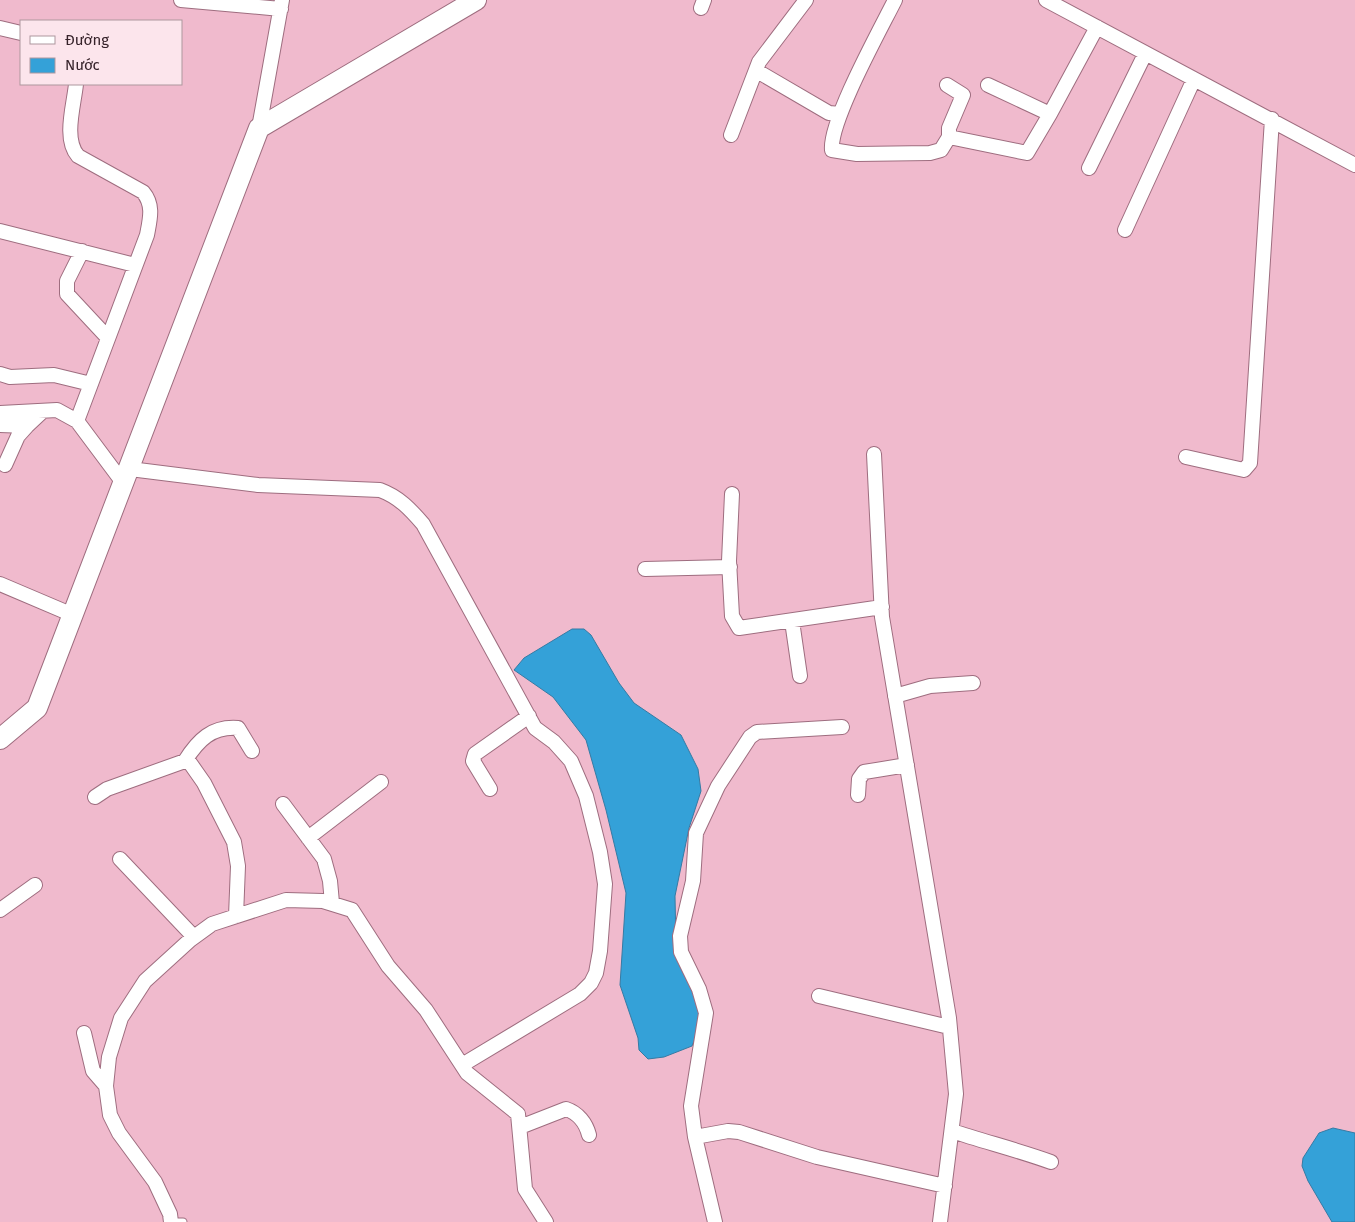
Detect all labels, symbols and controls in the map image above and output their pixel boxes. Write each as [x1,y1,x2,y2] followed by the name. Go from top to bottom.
[20,20,182,85] legend
[65,31,109,49] text: Đường
[65,56,100,74] text: Nước

